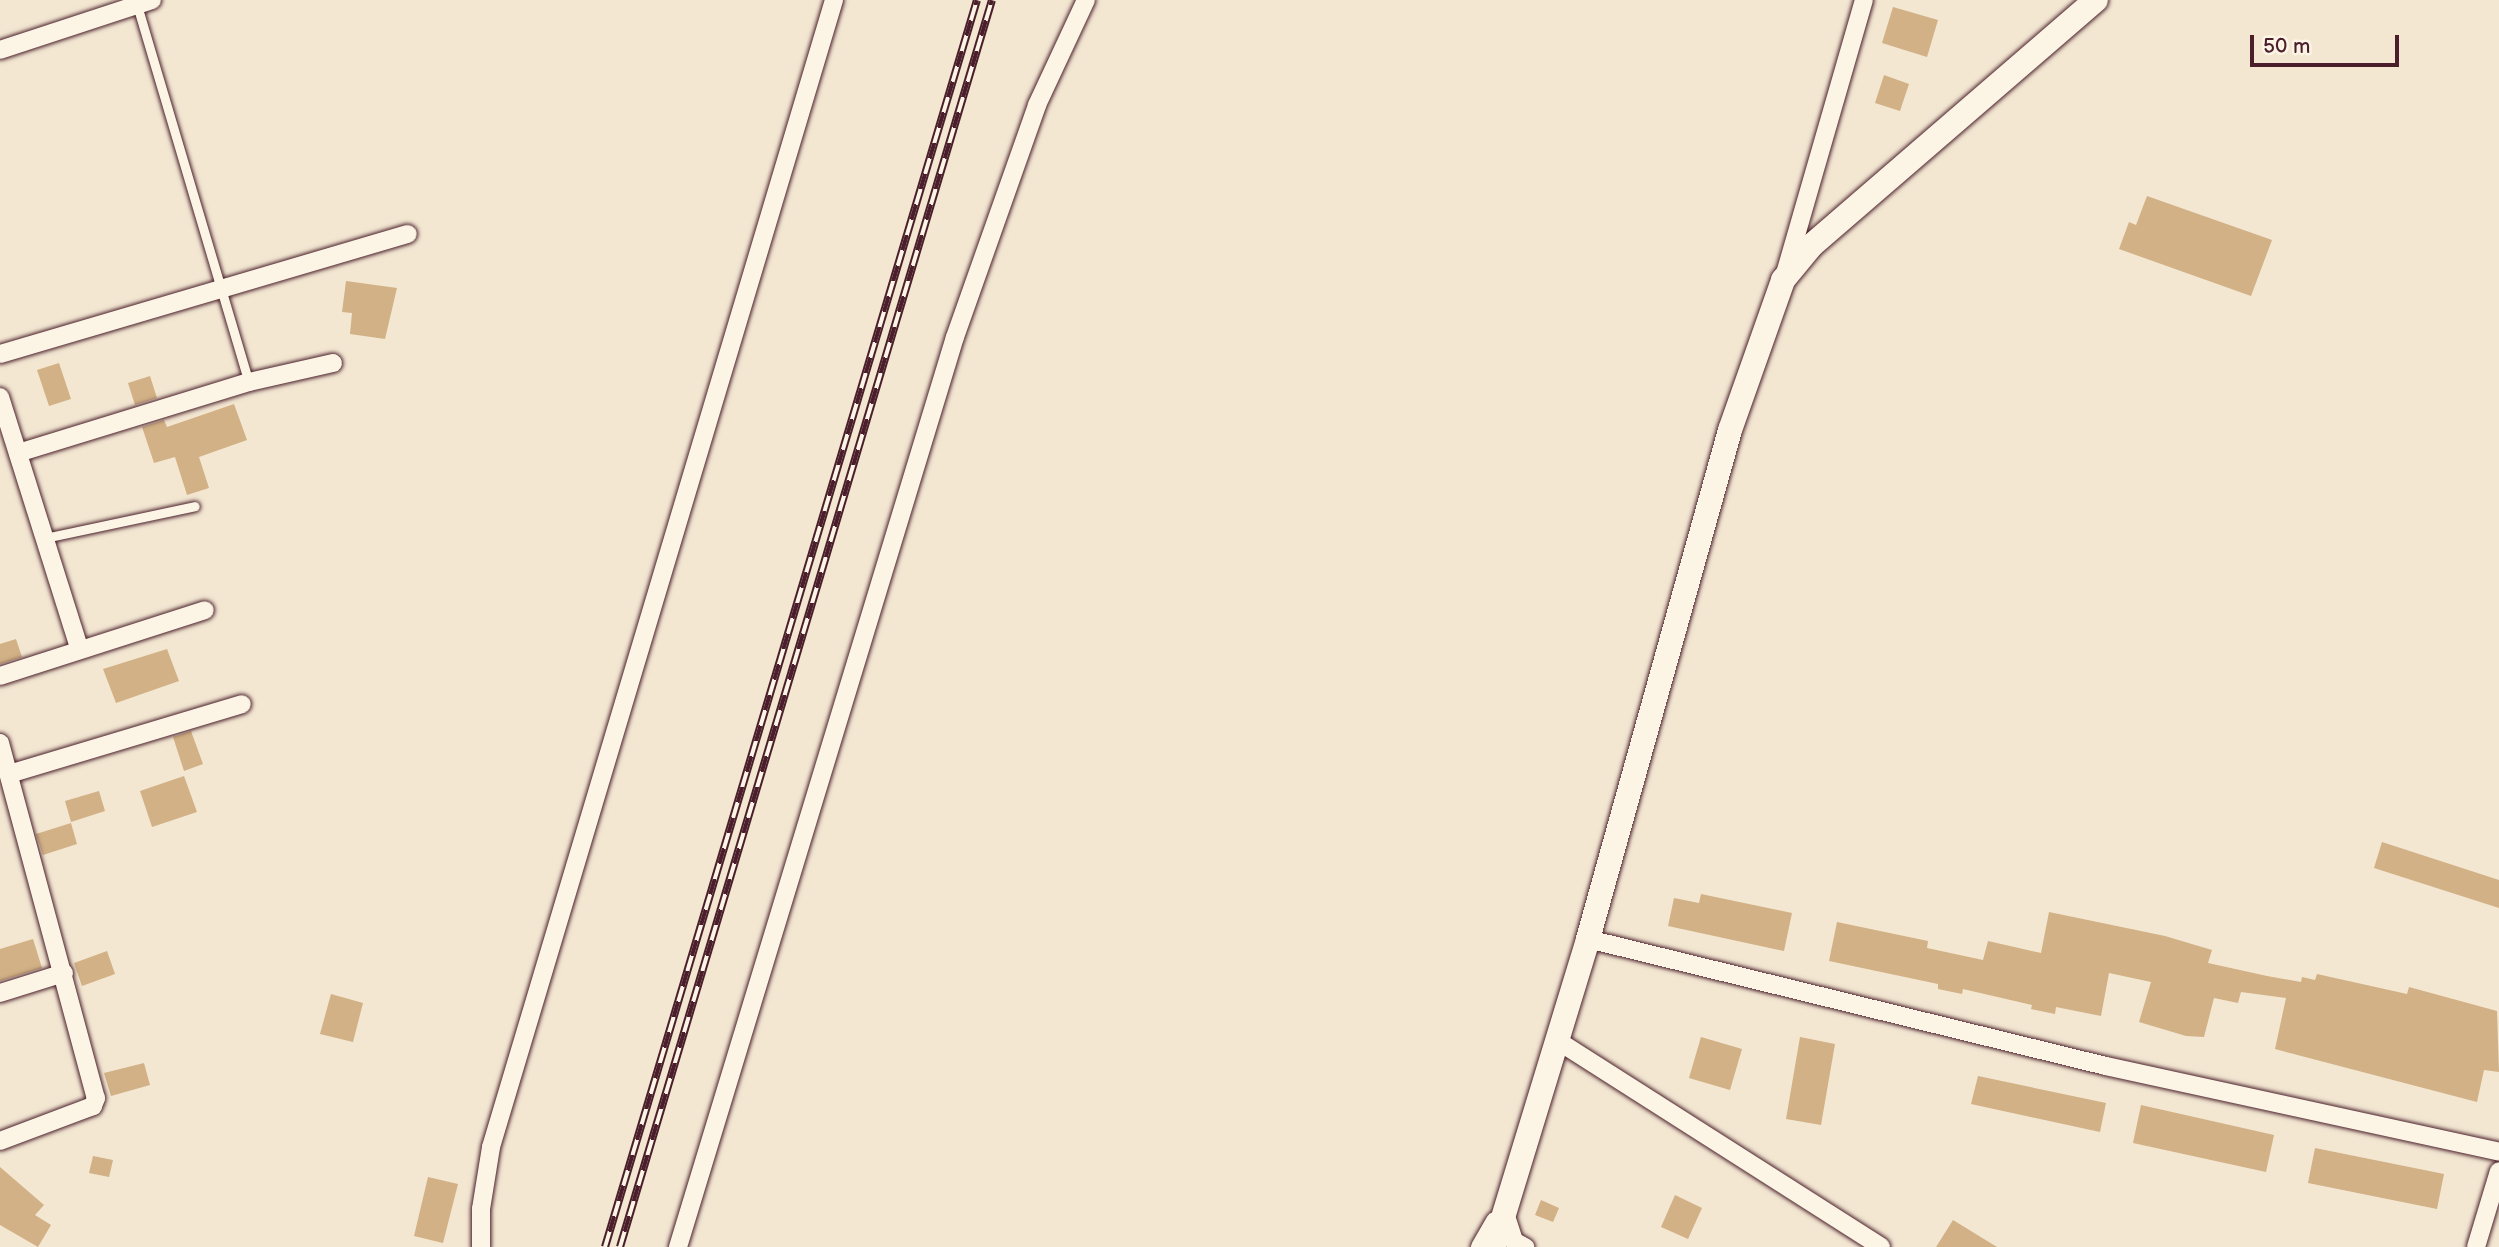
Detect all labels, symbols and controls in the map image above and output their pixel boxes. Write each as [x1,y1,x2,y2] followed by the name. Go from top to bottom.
[2254,21,2403,65] scale bar
[2263,34,2310,59] text: 50 m

